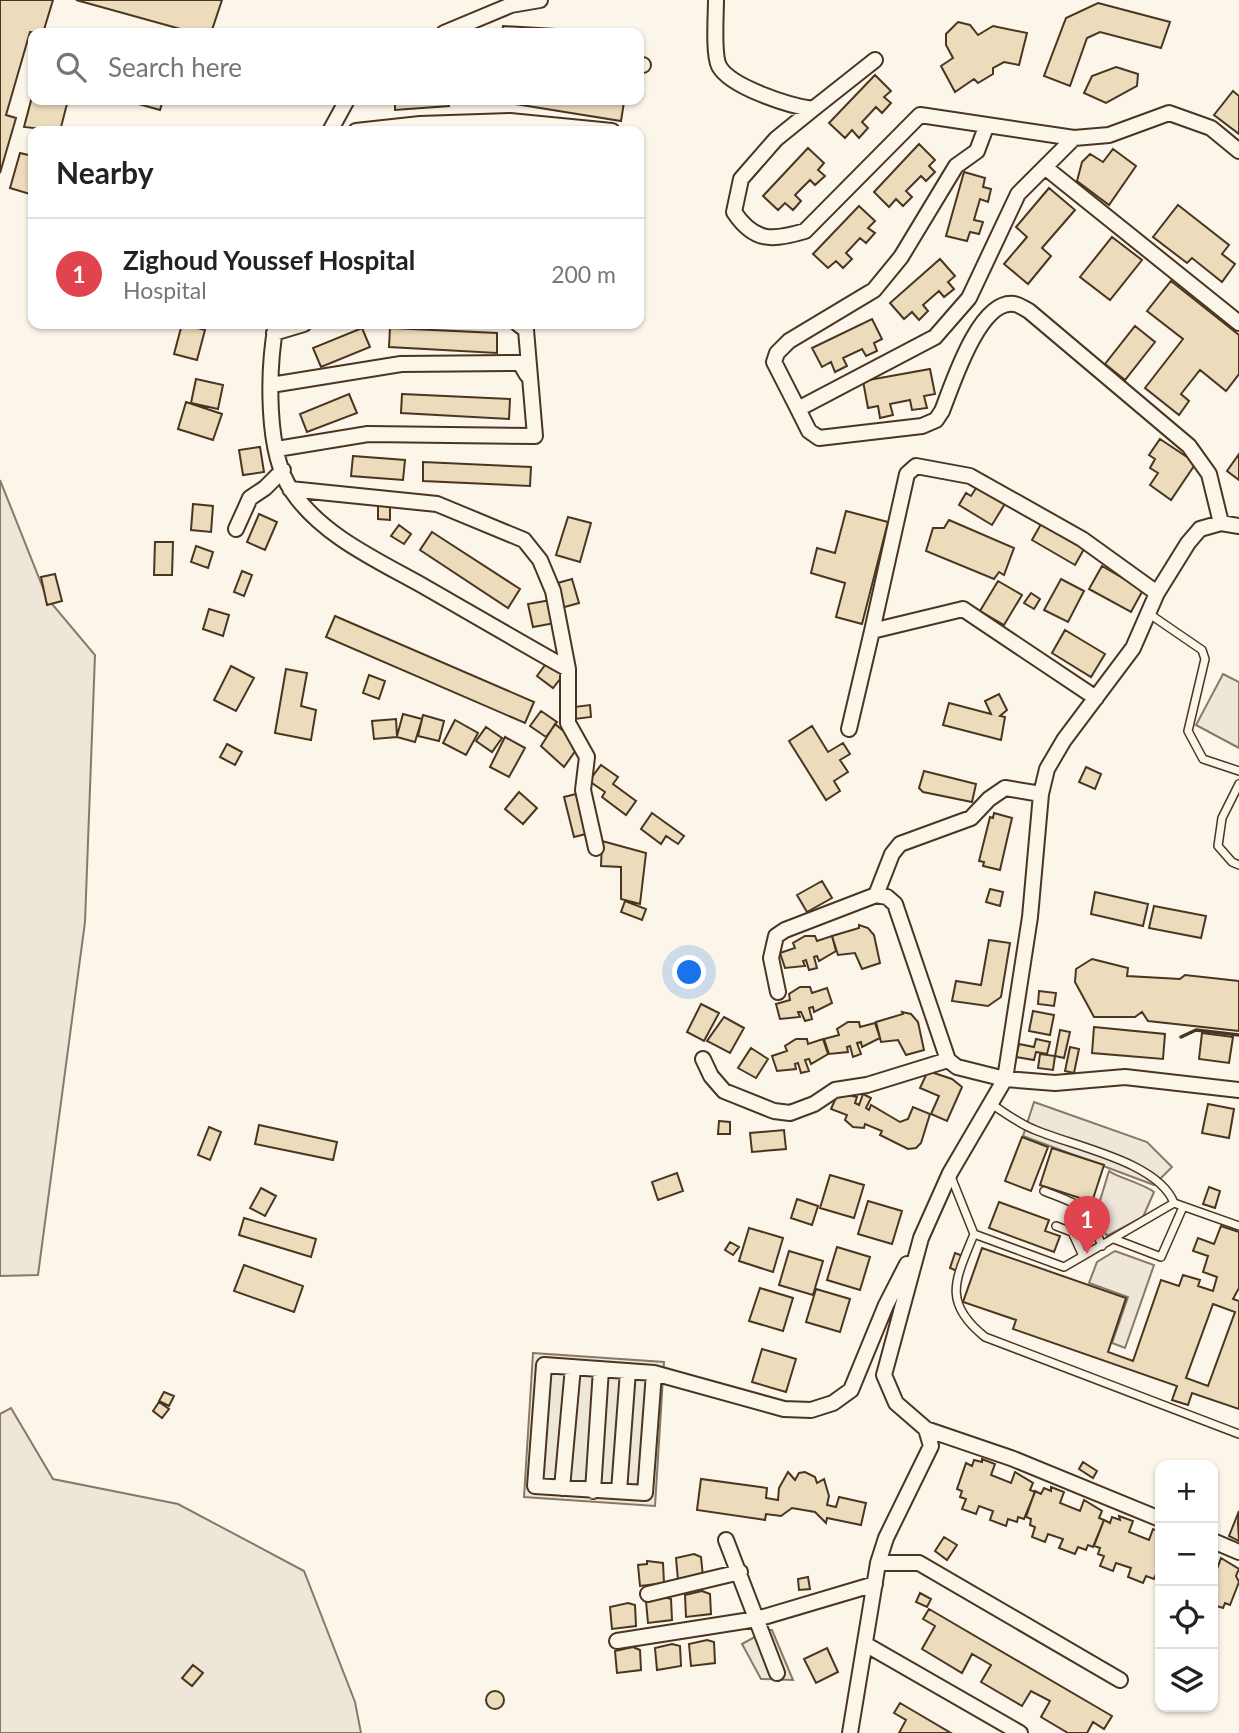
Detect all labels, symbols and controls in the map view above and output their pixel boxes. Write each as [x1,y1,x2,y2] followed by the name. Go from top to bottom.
[28,28,644,105] search box
[52,48,90,86] icon: search
[108,51,242,83] text: Search here
[56,154,154,190] text: Nearby
[123,244,415,276] text: Zighoud Youssef Hospital
[72,260,86,288] text: 1
[551,260,616,288] text: 200 m
[123,276,207,304] text: Hospital
[672,955,706,989] your location
[1064,1196,1110,1254] pin: 1
[1155,1460,1218,1712] map controls
[1155,1460,1218,1523] button: +
[1155,1523,1218,1586] button: −
[1155,1586,1218,1649] button: locate
[1155,1649,1218,1712] button: layers

